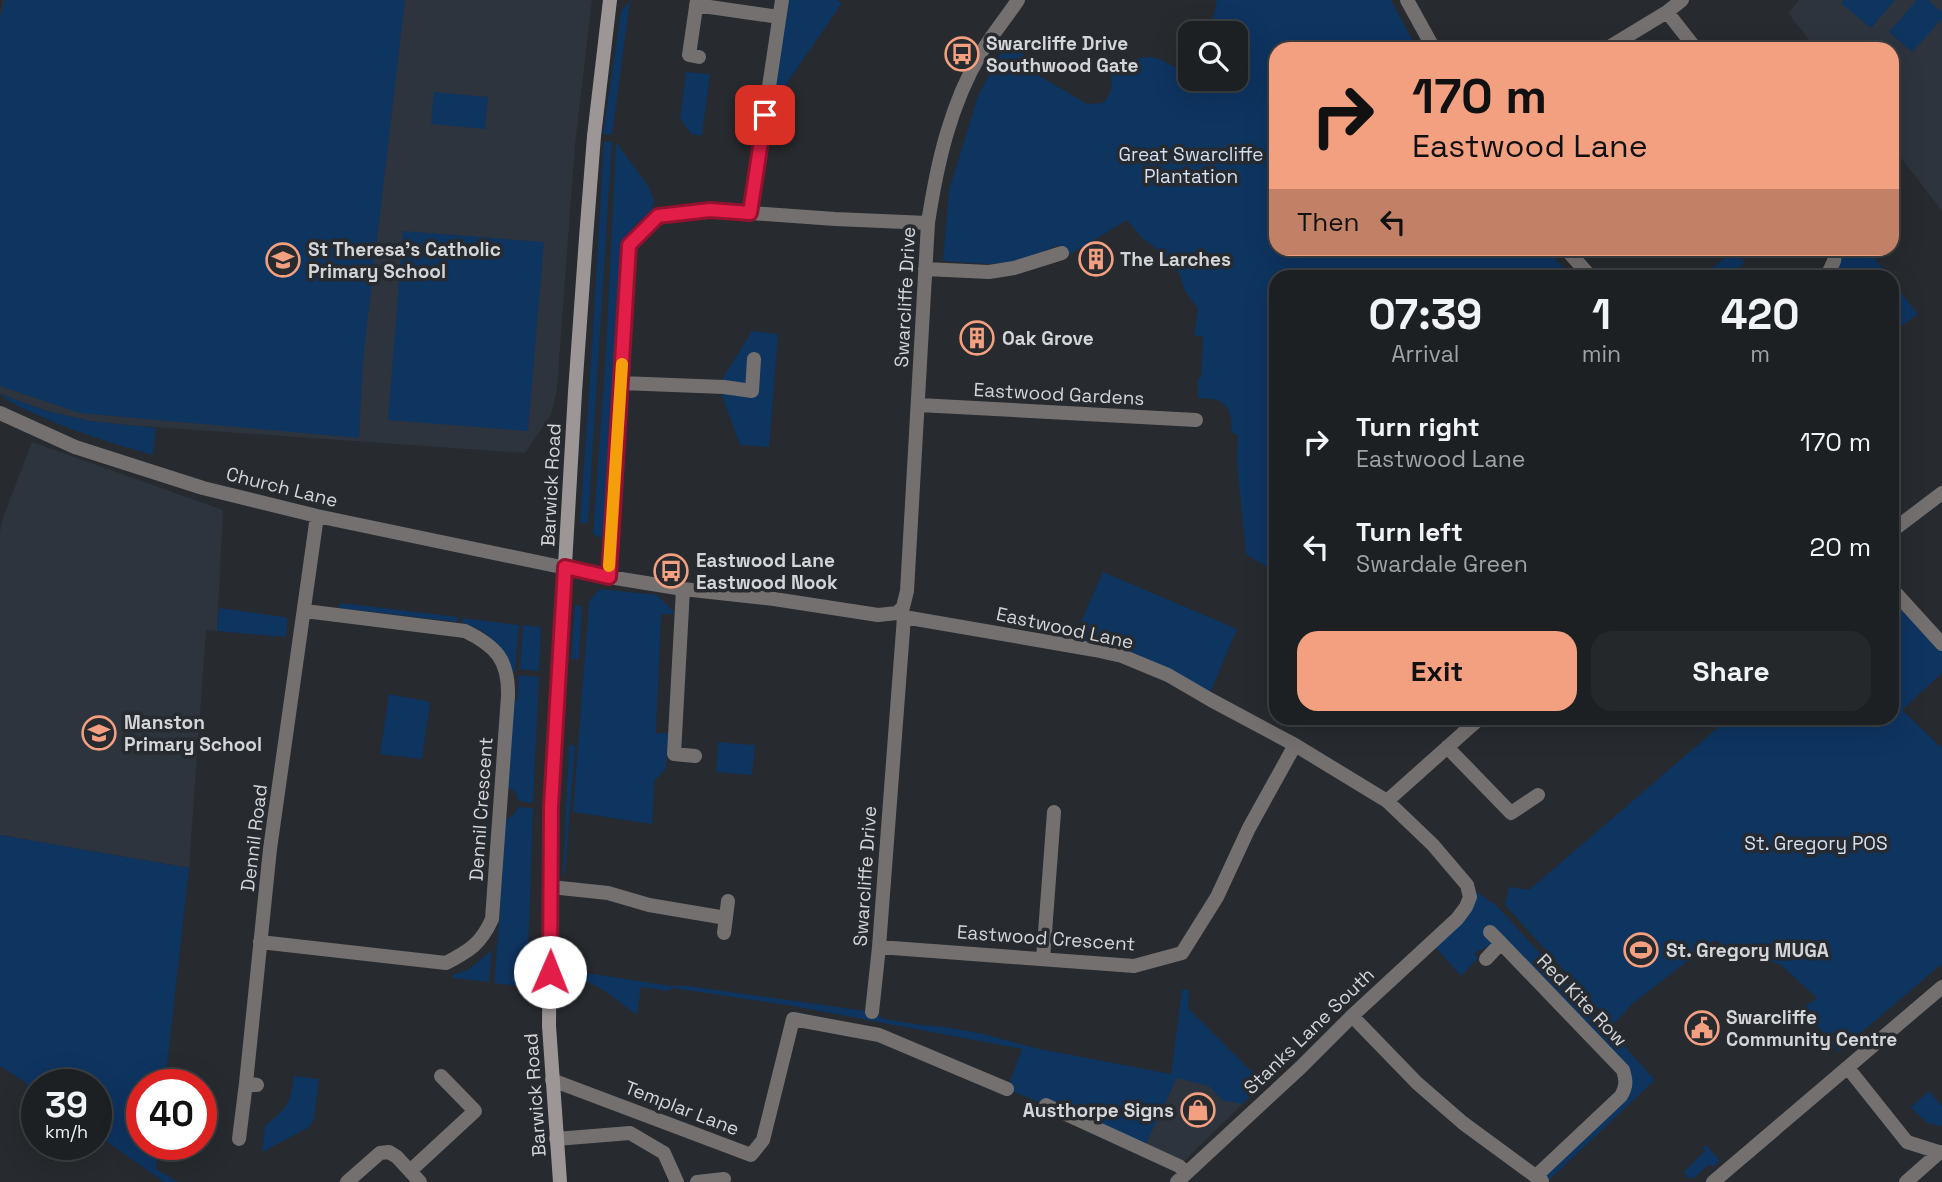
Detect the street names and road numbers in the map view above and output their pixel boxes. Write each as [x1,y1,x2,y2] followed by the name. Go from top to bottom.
[889,226,921,368] street label: Swarcliffe Drive
[973,377,1145,411] street label: Eastwood Gardens
[535,423,567,547] street label: Barwick Road
[224,461,340,513] street label: Church Lane
[994,601,1136,655] street label: Eastwood Lane
[463,736,499,882] street label: Dennil Crescent
[235,783,273,893] street label: Dennil Road
[848,805,882,947] street label: Swarcliffe Drive
[956,919,1136,957] street label: Eastwood Crescent
[1531,948,1633,1052] street label: Red Kite Row
[1238,962,1380,1100] street label: Stanks Lane South
[518,1032,552,1158] street label: Barwick Road
[621,1075,743,1141] street label: Templar Lane

